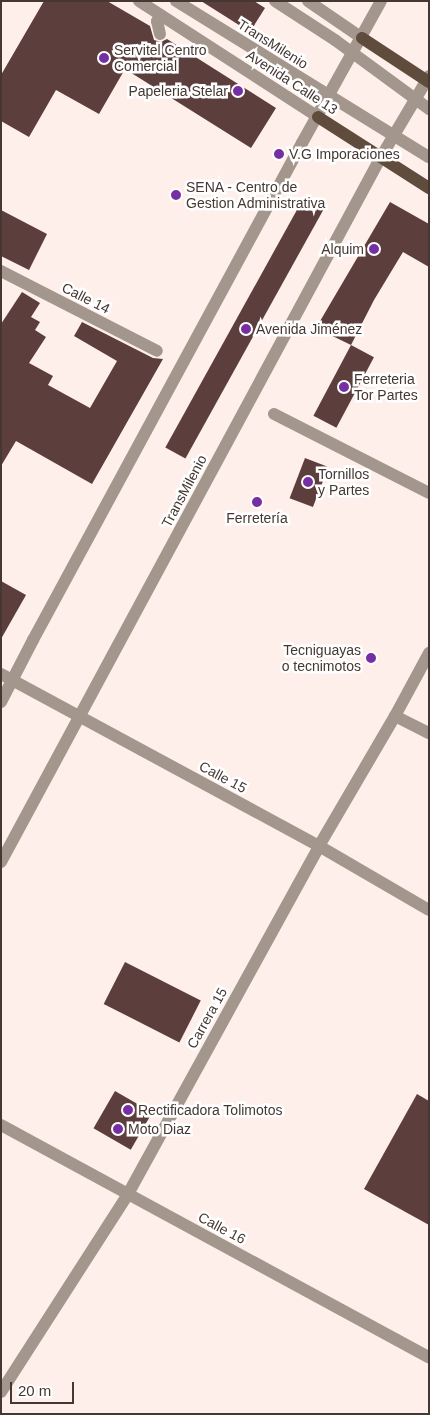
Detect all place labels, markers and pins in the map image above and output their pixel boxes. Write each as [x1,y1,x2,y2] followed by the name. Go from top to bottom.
[114,42,207,74] place label: Servitel Centro Comercial
[98,52,110,64] marker: Servitel Centro Comercial
[128,83,228,99] place label: Papeleria Stelar
[232,85,244,97] marker: Papeleria Stelar
[289,146,400,162] place label: V.G Imporaciones
[273,148,285,160] marker: V.G Imporaciones
[186,179,326,212] place label: SENA - Centro de Gestion Administrativa
[170,189,182,201] marker: SENA - Centro de Gestion Administrativa
[321,241,364,257] place label: Alquim
[368,243,380,255] marker: Alquim
[256,321,362,337] place label: Avenida Jiménez
[240,323,252,335] marker: Avenida Jiménez
[354,371,418,404] place label: Ferreteria Tor Partes
[338,381,350,393] marker: Ferreteria Tor Partes
[318,466,369,498] place label: Tornillos y Partes
[302,476,314,488] marker: Tornillos y Partes
[251,496,263,508] marker: Ferretería
[226,510,288,526] place label: Ferretería
[282,642,361,674] place label: Tecniguayas o tecnimotos
[365,652,377,664] marker: Tecniguayas o tecnimotos
[138,1102,283,1118] place label: Rectificadora Tolimotos
[122,1104,134,1116] marker: Rectificadora Tolimotos
[128,1121,191,1137] place label: Moto Diaz
[112,1123,124,1135] marker: Moto Diaz

